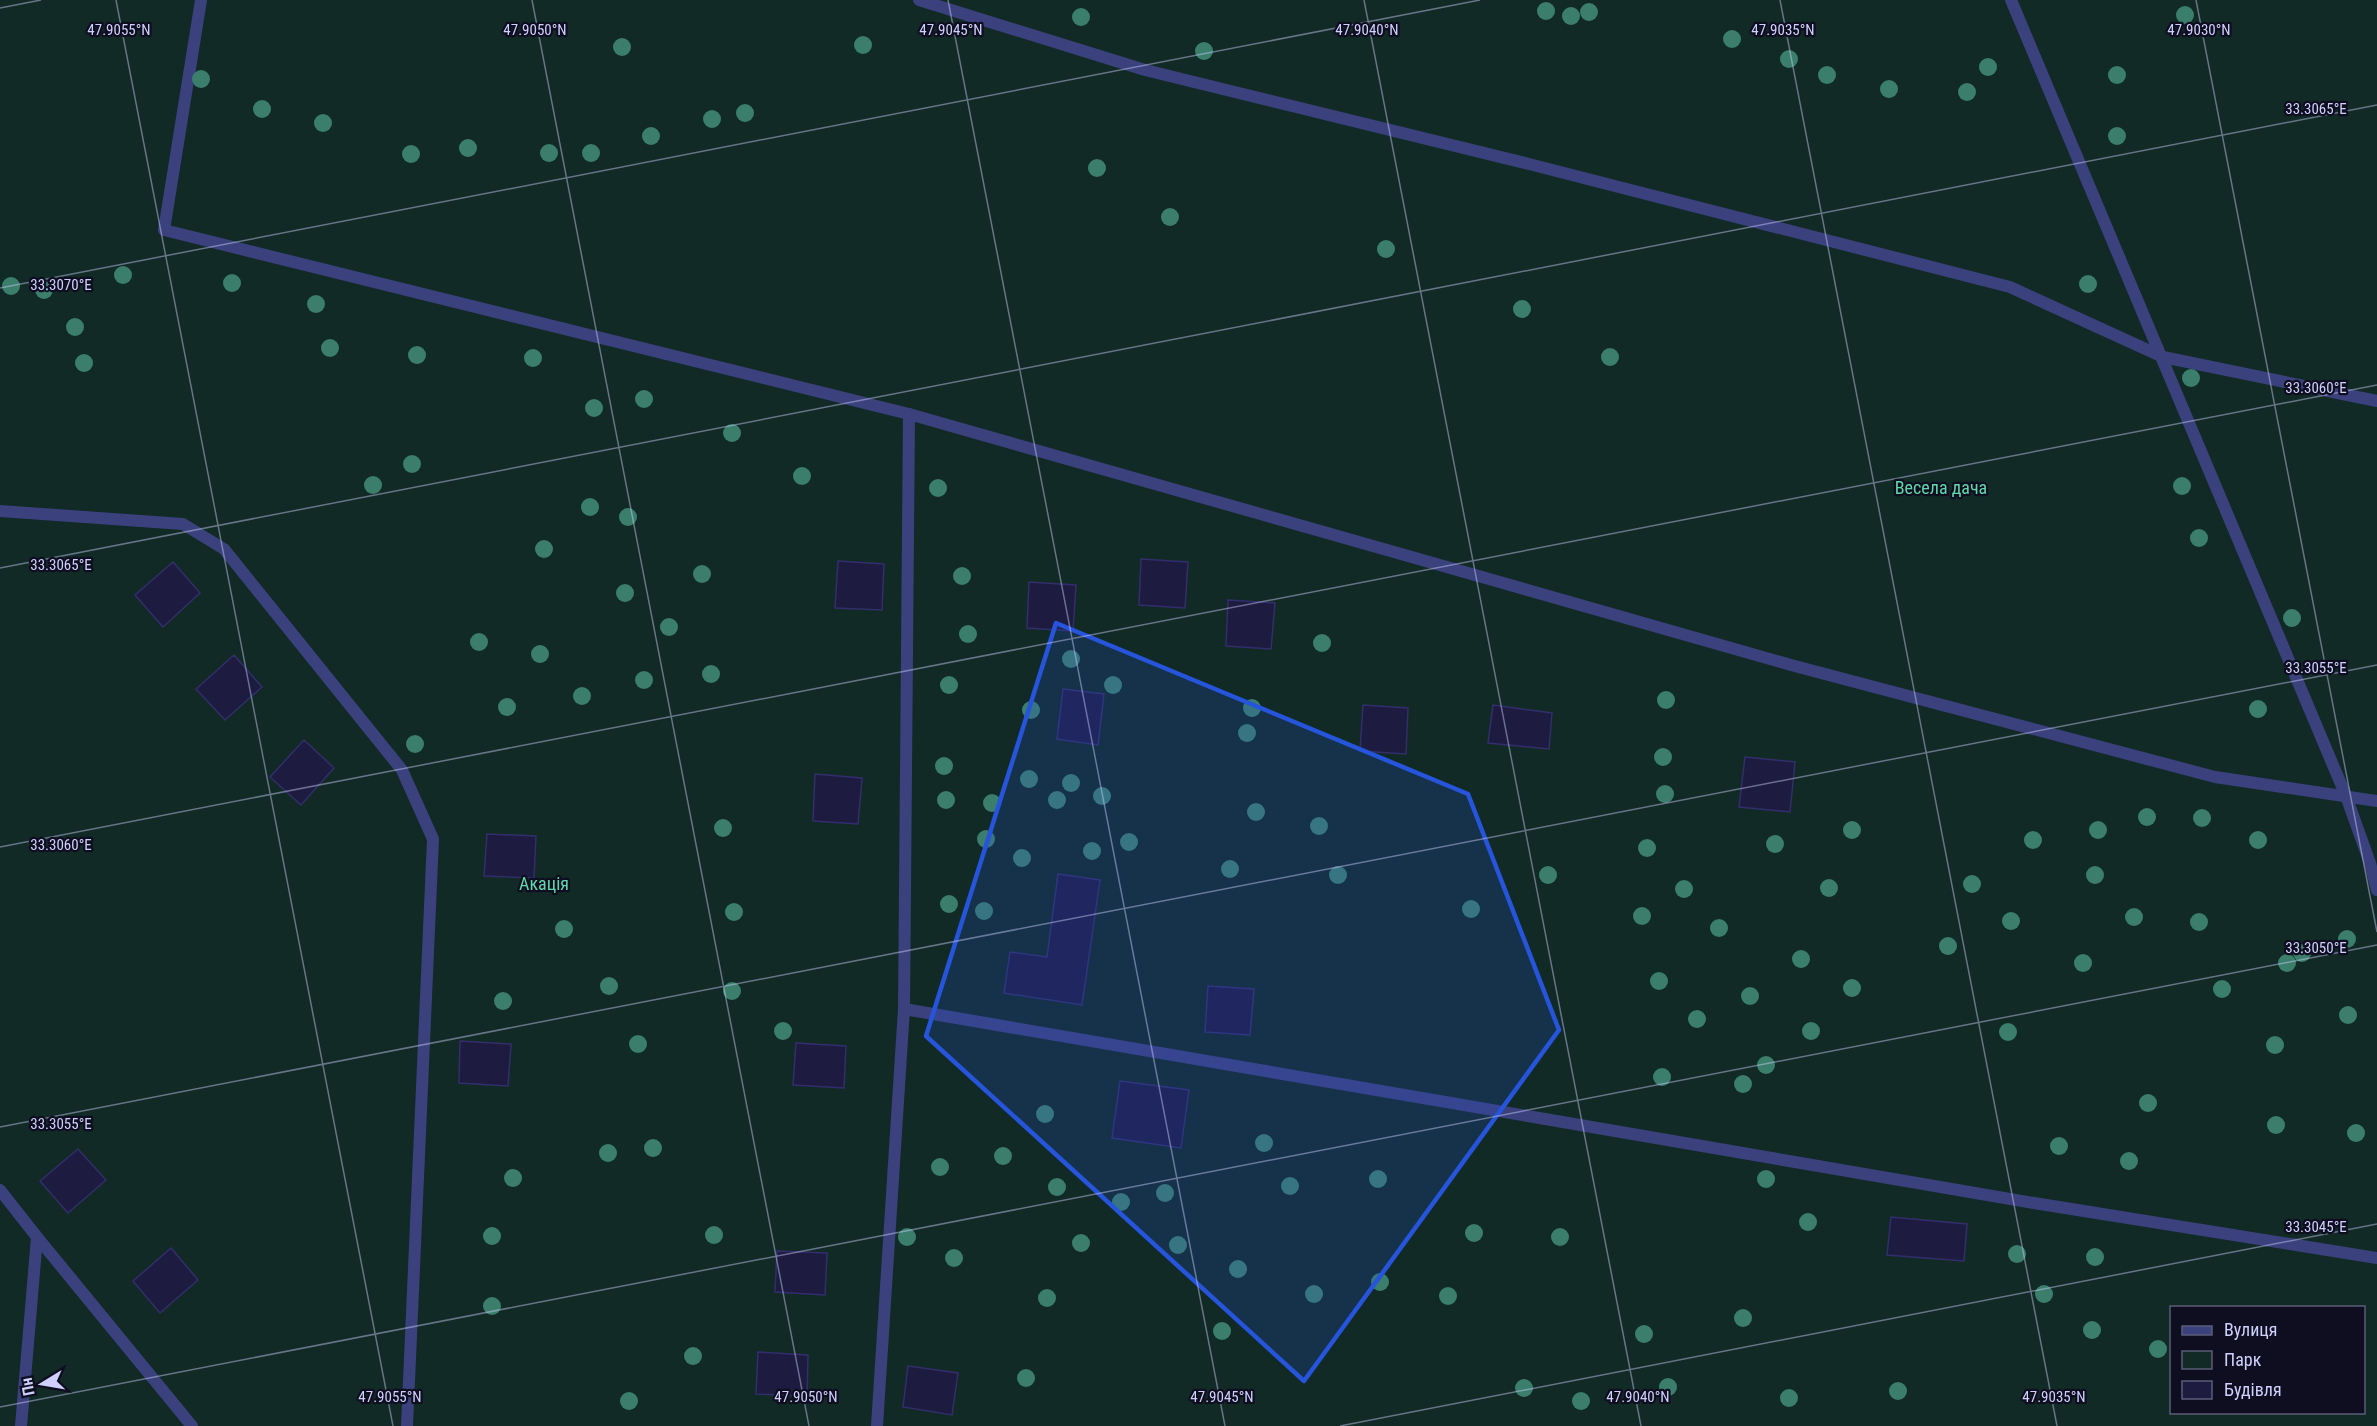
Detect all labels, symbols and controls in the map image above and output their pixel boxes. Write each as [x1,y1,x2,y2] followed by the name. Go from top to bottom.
[87,21,151,39] text: 47.9055°N
[503,21,567,39] text: 47.9050°N
[919,21,983,39] text: 47.9045°N
[1335,21,1399,39] text: 47.9040°N
[1751,21,1815,39] text: 47.9035°N
[2167,21,2231,39] text: 47.9030°N
[2285,100,2347,118] text: 33.3065°E
[30,276,92,294] text: 33.3070°E
[2285,379,2347,397] text: 33.3060°E
[1895,477,1987,498] park label: Весела дача
[30,556,92,574] text: 33.3065°E
[2285,659,2347,677] text: 33.3055°E
[30,836,92,854] text: 33.3060°E
[519,873,569,894] park label: Акація
[2285,939,2347,957] text: 33.3050°E
[30,1115,92,1133] text: 33.3055°E
[2285,1218,2347,1236] text: 33.3045°E
[2170,1306,2365,1414] legend
[2224,1319,2278,1340] text: Вулиця
[2224,1349,2262,1370] text: Парк
[12,1354,72,1414] north arrow
[17,1376,39,1397] text: Пн
[2224,1379,2282,1400] text: Будівля
[358,1388,422,1406] text: 47.9055°N
[774,1388,838,1406] text: 47.9050°N
[1190,1388,1254,1406] text: 47.9045°N
[1606,1388,1670,1406] text: 47.9040°N
[2022,1388,2086,1406] text: 47.9035°N

